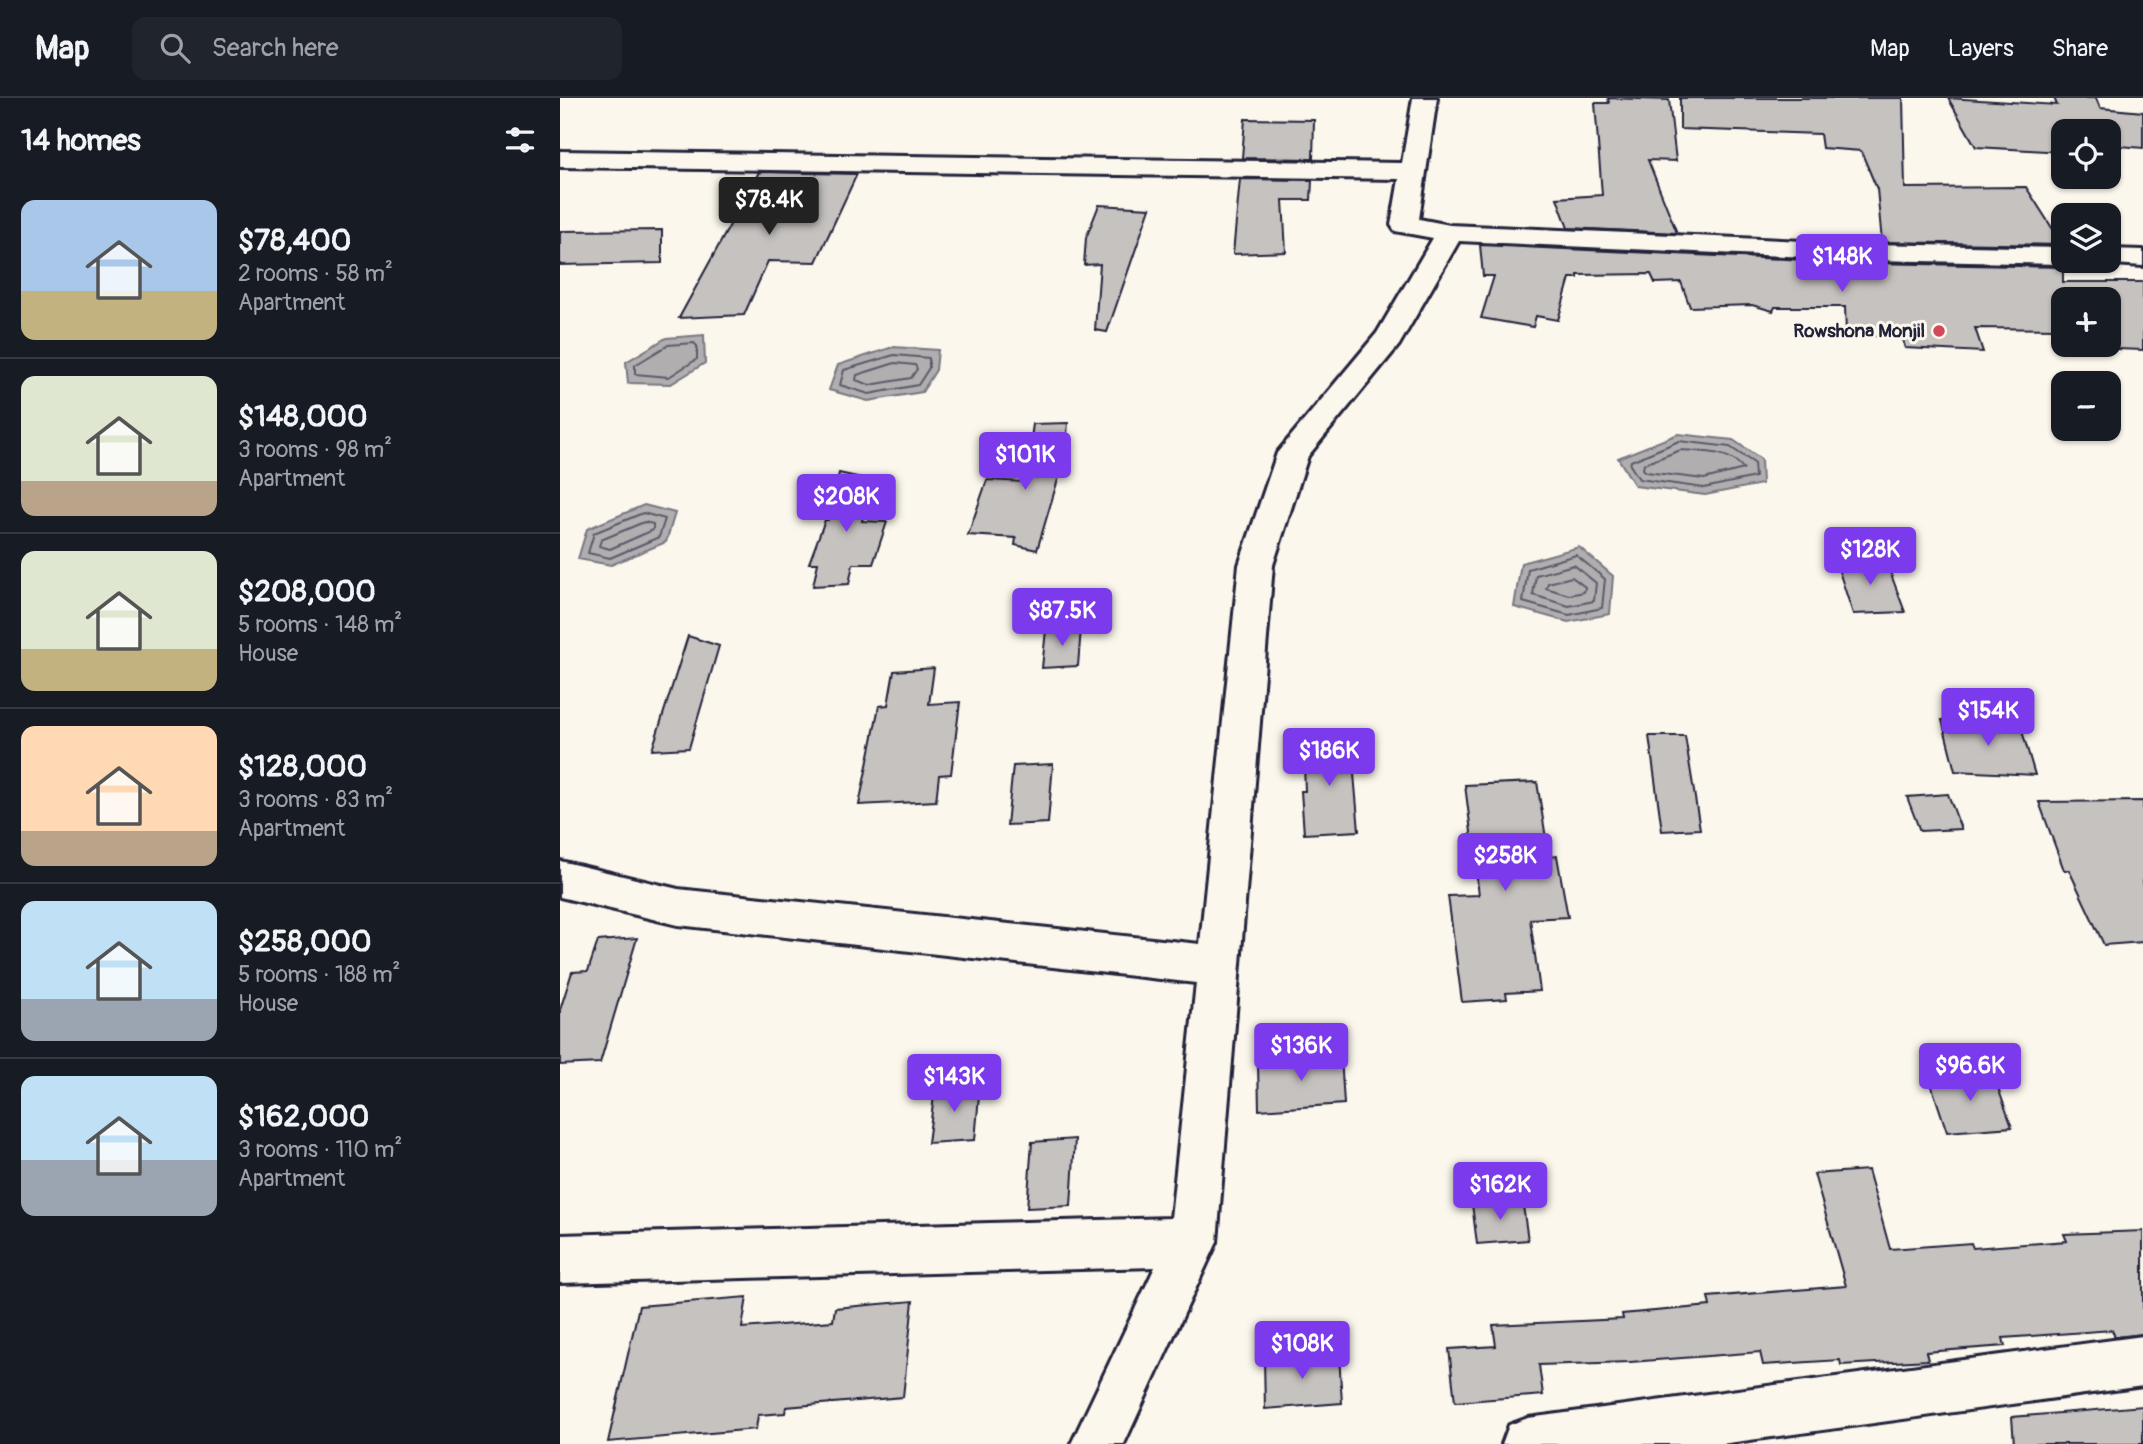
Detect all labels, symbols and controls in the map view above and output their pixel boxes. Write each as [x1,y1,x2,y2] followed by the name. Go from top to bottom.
[132,17,622,80] search box
[35,28,90,69] text: Map
[156,29,194,67] icon: search
[212,32,339,64] text: Search here
[1870,34,1910,63] text: Map
[1948,34,2014,63] text: Layers
[2052,34,2108,63] text: Share
[2051,119,2121,441] map controls
[2051,119,2121,189] button: locate
[501,121,539,159] icon: filters
[21,122,141,159] text: 14 homes
[712,178,826,237] pin: $78.4K
[735,185,803,214] text: $78.4K
[2051,203,2121,273] button: layers
[238,222,351,259] text: $78,400
[77,228,161,312] icon: home
[1793,234,1891,294] pin: $148K
[1812,242,1872,271] text: $148K
[238,259,393,288] text: 2 rooms · 58 m²
[2051,287,2121,357] button: +
[238,288,345,317] text: Apartment
[1793,319,1925,343] place label: Rowshona Monjil
[1931,323,1947,339] marker: Rowshona Monjil
[2051,371,2121,441] button: −
[238,398,368,435] text: $148,000
[77,404,161,488] icon: home
[976,432,1074,492] pin: $101K
[238,435,392,464] text: 3 rooms · 98 m²
[995,440,1055,469] text: $101K
[238,464,345,493] text: Apartment
[797,474,895,534] pin: $208K
[813,482,879,511] text: $208K
[1821,528,1919,587] pin: $128K
[1840,535,1900,564] text: $128K
[238,573,376,610] text: $208,000
[77,579,161,663] icon: home
[1005,588,1119,648] pin: $87.5K
[1028,596,1096,625] text: $87.5K
[238,610,402,639] text: 5 rooms · 148 m²
[238,639,298,668] text: House
[1939,688,2037,748] pin: $154K
[1957,696,2019,725] text: $154K
[1280,728,1378,788] pin: $186K
[1299,736,1359,765] text: $186K
[238,748,367,785] text: $128,000
[77,754,161,838] icon: home
[238,785,393,814] text: 3 rooms · 83 m²
[238,814,345,843] text: Apartment
[1456,834,1554,893] pin: $258K
[1473,841,1537,870] text: $258K
[238,923,372,960] text: $258,000
[77,929,161,1013] icon: home
[238,960,400,989] text: 5 rooms · 188 m²
[238,989,298,1018] text: House
[1252,1024,1350,1083] pin: $136K
[1270,1031,1332,1060] text: $136K
[1913,1044,2027,1103] pin: $96.6K
[1935,1051,2005,1080] text: $96.6K
[905,1054,1003,1114] pin: $143K
[923,1062,985,1091] text: $143K
[238,1098,369,1135] text: $162,000
[77,1104,161,1188] icon: home
[238,1135,402,1164] text: 3 rooms · 110 m²
[1451,1162,1549,1222] pin: $162K
[238,1164,345,1193] text: Apartment
[1469,1170,1531,1199] text: $162K
[1253,1322,1351,1381] pin: $108K
[1271,1329,1333,1358] text: $108K

